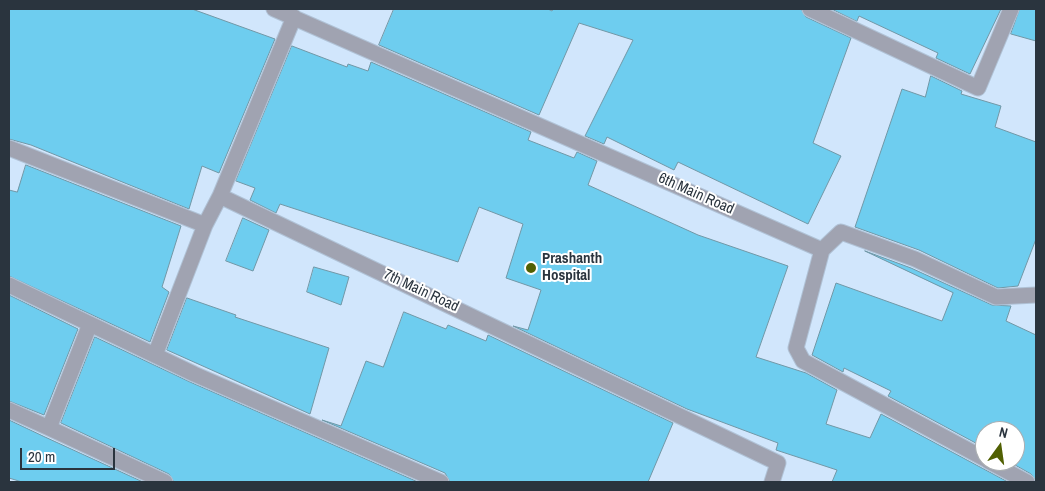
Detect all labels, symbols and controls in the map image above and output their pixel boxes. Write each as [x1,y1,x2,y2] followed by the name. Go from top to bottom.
[655,169,737,219] street label: 6th Main Road
[542,250,602,285] place label: Prashanth Hospital
[524,261,538,275] marker: Prashanth Hospital
[381,266,461,316] street label: 7th Main Road
[975,421,1025,471] north arrow
[997,423,1010,442] text: N
[22,438,118,470] scale bar
[28,446,55,467] text: 20 m

